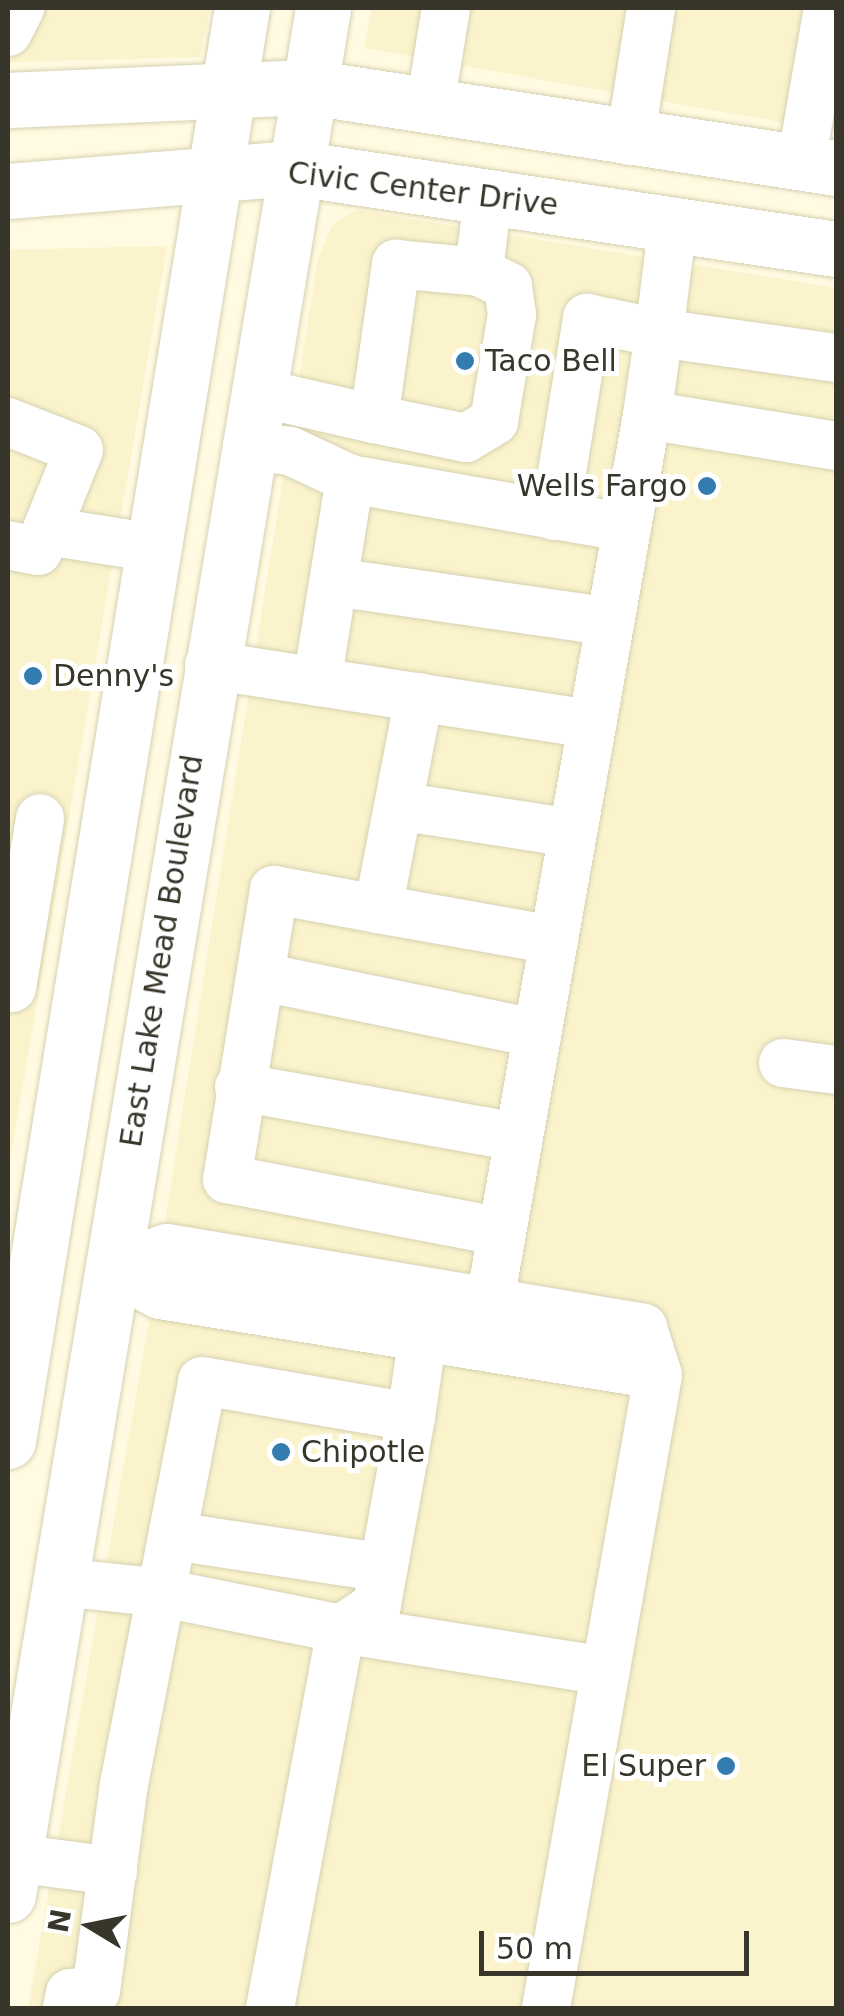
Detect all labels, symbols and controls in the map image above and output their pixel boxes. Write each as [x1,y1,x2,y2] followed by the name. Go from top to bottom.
[286,155,560,223] street label: Civic Center Drive
[485,343,617,379] place label: Taco Bell
[454,350,476,372] marker: Taco Bell
[517,468,687,504] place label: Wells Fargo
[696,475,718,497] marker: Wells Fargo
[53,658,174,694] place label: Denny's
[22,665,44,687] marker: Denny's
[113,752,211,1150] street label: East Lake Mead Boulevard
[301,1434,425,1470] place label: Chipotle
[270,1441,292,1463] marker: Chipotle
[581,1748,706,1784] place label: El Super
[715,1755,737,1777] marker: El Super
[40,1876,140,1976] north arrow
[42,1906,78,1935] text: N
[484,1911,754,1973] scale bar
[496,1931,573,1966] text: 50 m

